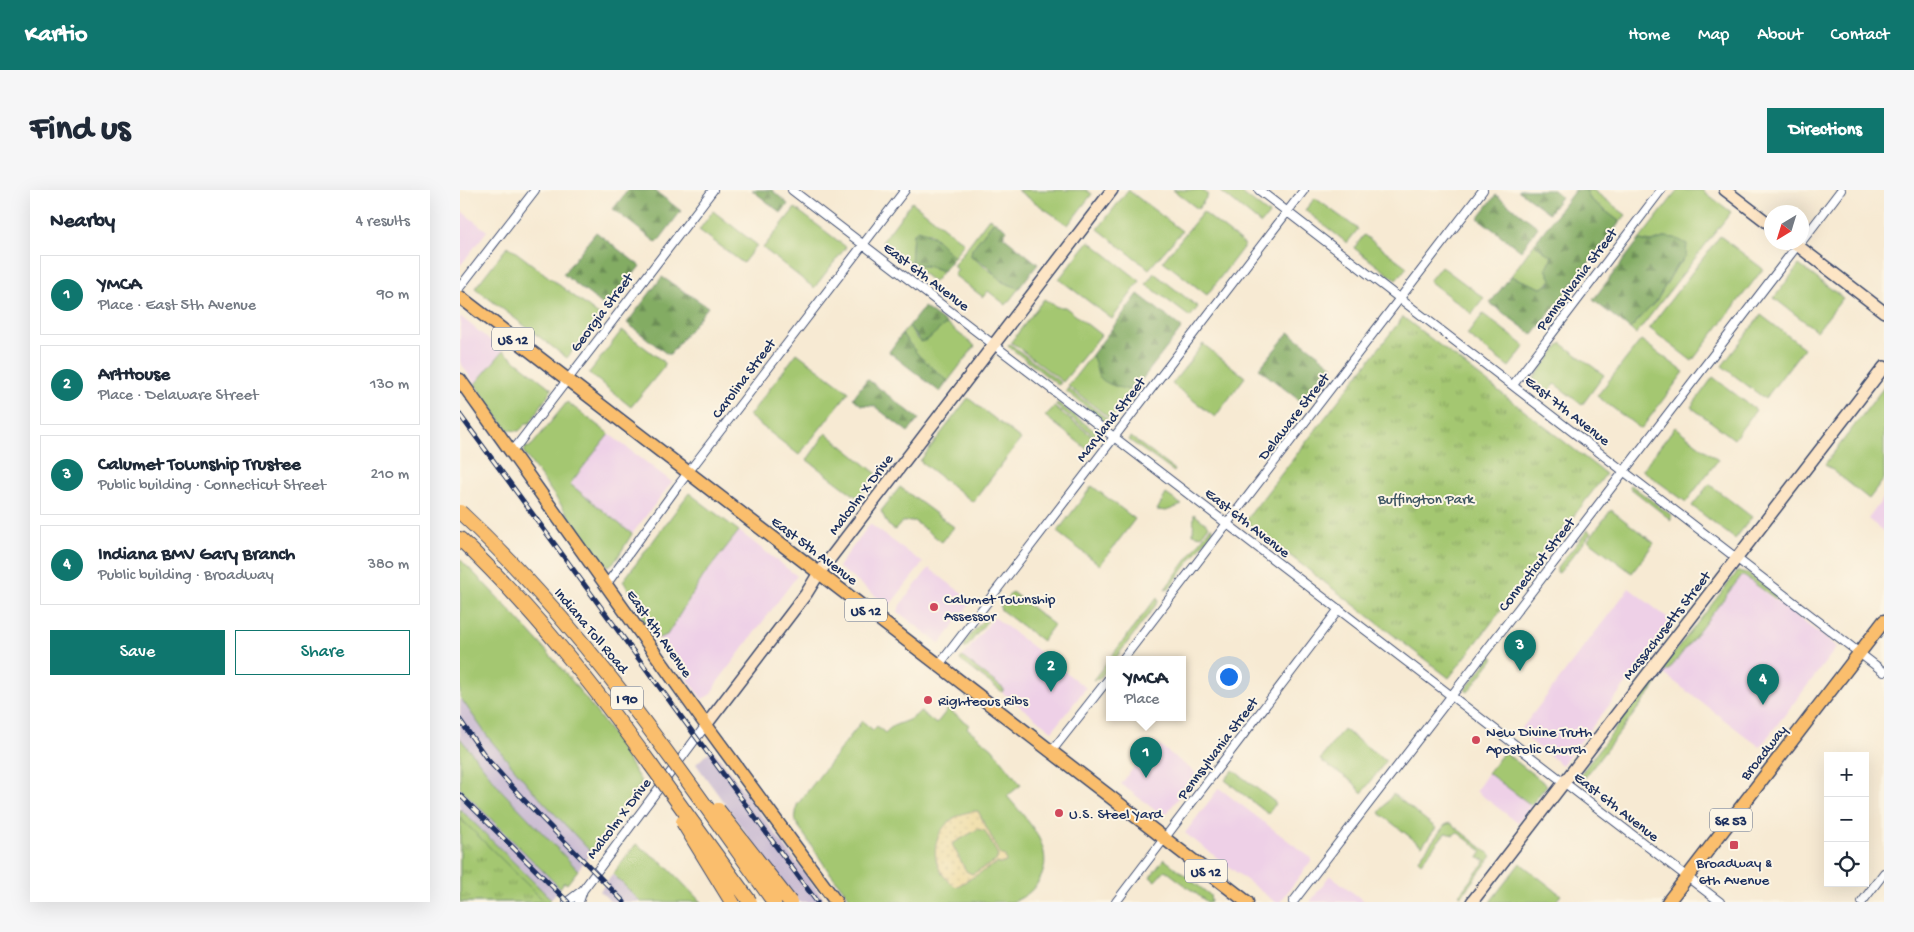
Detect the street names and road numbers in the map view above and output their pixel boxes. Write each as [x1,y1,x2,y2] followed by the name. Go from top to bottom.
[1533,224,1623,336] street label: Pennsylvania Street
[879,239,973,316] street label: East 6th Avenue
[567,269,639,356] street label: Georgia Street
[492,328,534,350] road number: US 12
[709,334,782,423] street label: Carolina Street
[1254,369,1335,465] street label: Delaware Street
[1073,373,1151,466] street label: Maryland Street
[1520,373,1613,451] street label: East 7th Avenue
[825,451,898,539] street label: Malcolm X Drive
[1201,485,1293,563] street label: East 6th Avenue
[767,513,861,590] street label: East 5th Avenue
[1495,513,1581,616] street label: Connecticut Street
[1620,567,1717,684] street label: Massachusetts Street
[549,585,632,679] street label: Indiana Toll Road
[622,587,695,682] street label: East 4th Avenue
[845,598,887,622] road number: US 12
[611,686,643,710] road number: I 90
[1174,693,1264,805] street label: Pennsylvania Street
[1737,722,1792,785] street label: Broadway
[1570,769,1662,847] street label: East 6th Avenue
[583,775,656,863] street label: Malcolm X Drive
[1710,808,1752,832] road number: SR 53
[1185,859,1227,882] road number: US 12

